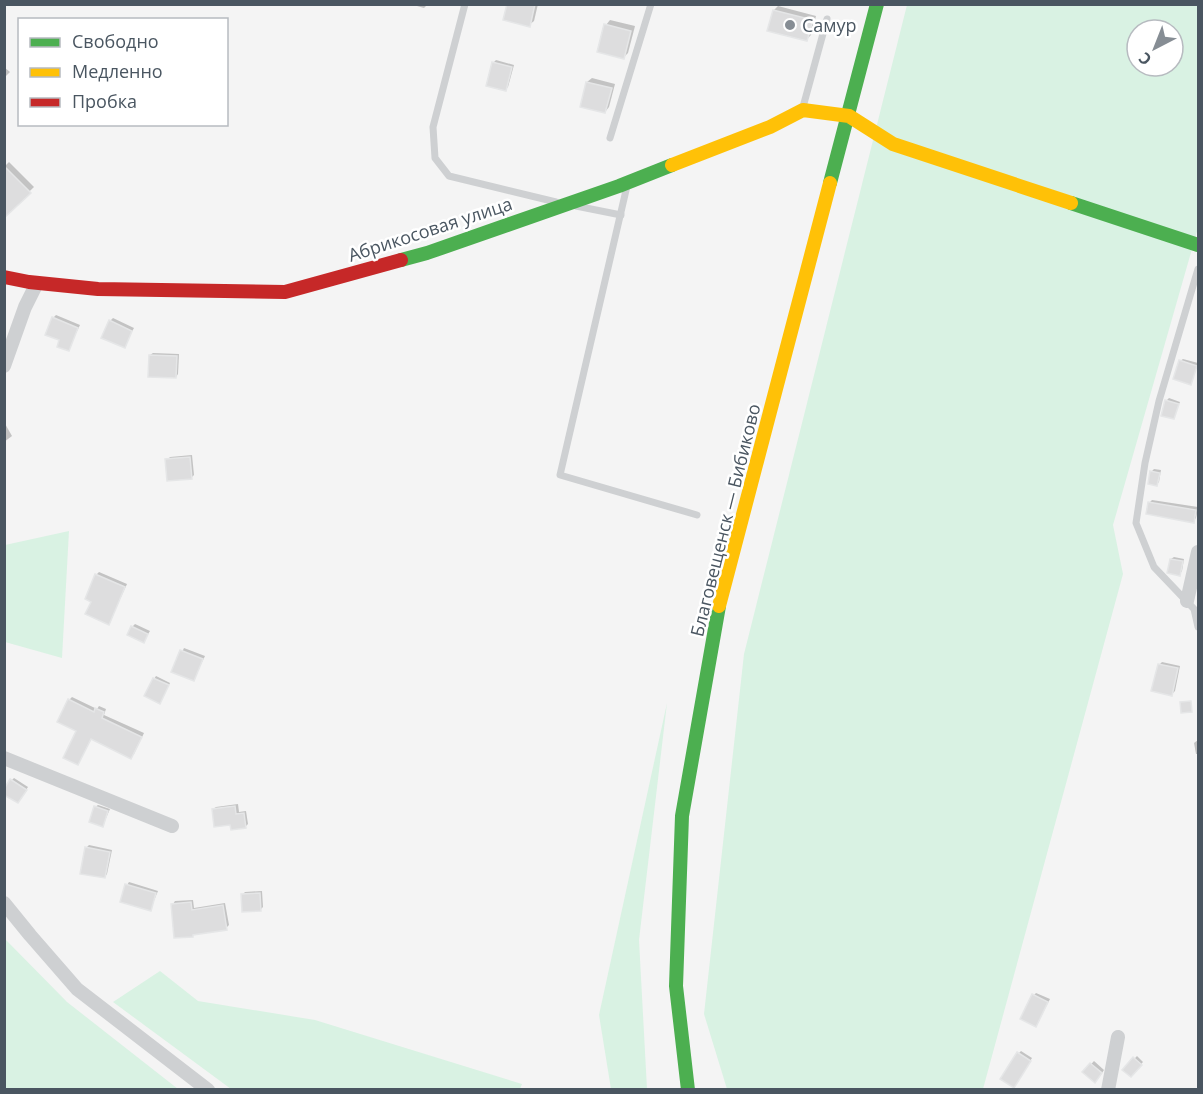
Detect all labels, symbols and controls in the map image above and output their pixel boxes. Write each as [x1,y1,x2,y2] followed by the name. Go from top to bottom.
[802,13,857,37] place label: Самур
[18,18,228,126] legend
[783,18,797,32] marker: Самур
[1125,18,1185,78] north arrow
[72,29,159,53] text: Свободно
[1134,48,1156,71] text: С
[72,59,163,83] text: Медленно
[72,89,137,113] text: Пробка
[345,191,515,267] street label: Абрикосовая улица
[684,401,766,639] street label: Благовещенск — Бибиково

